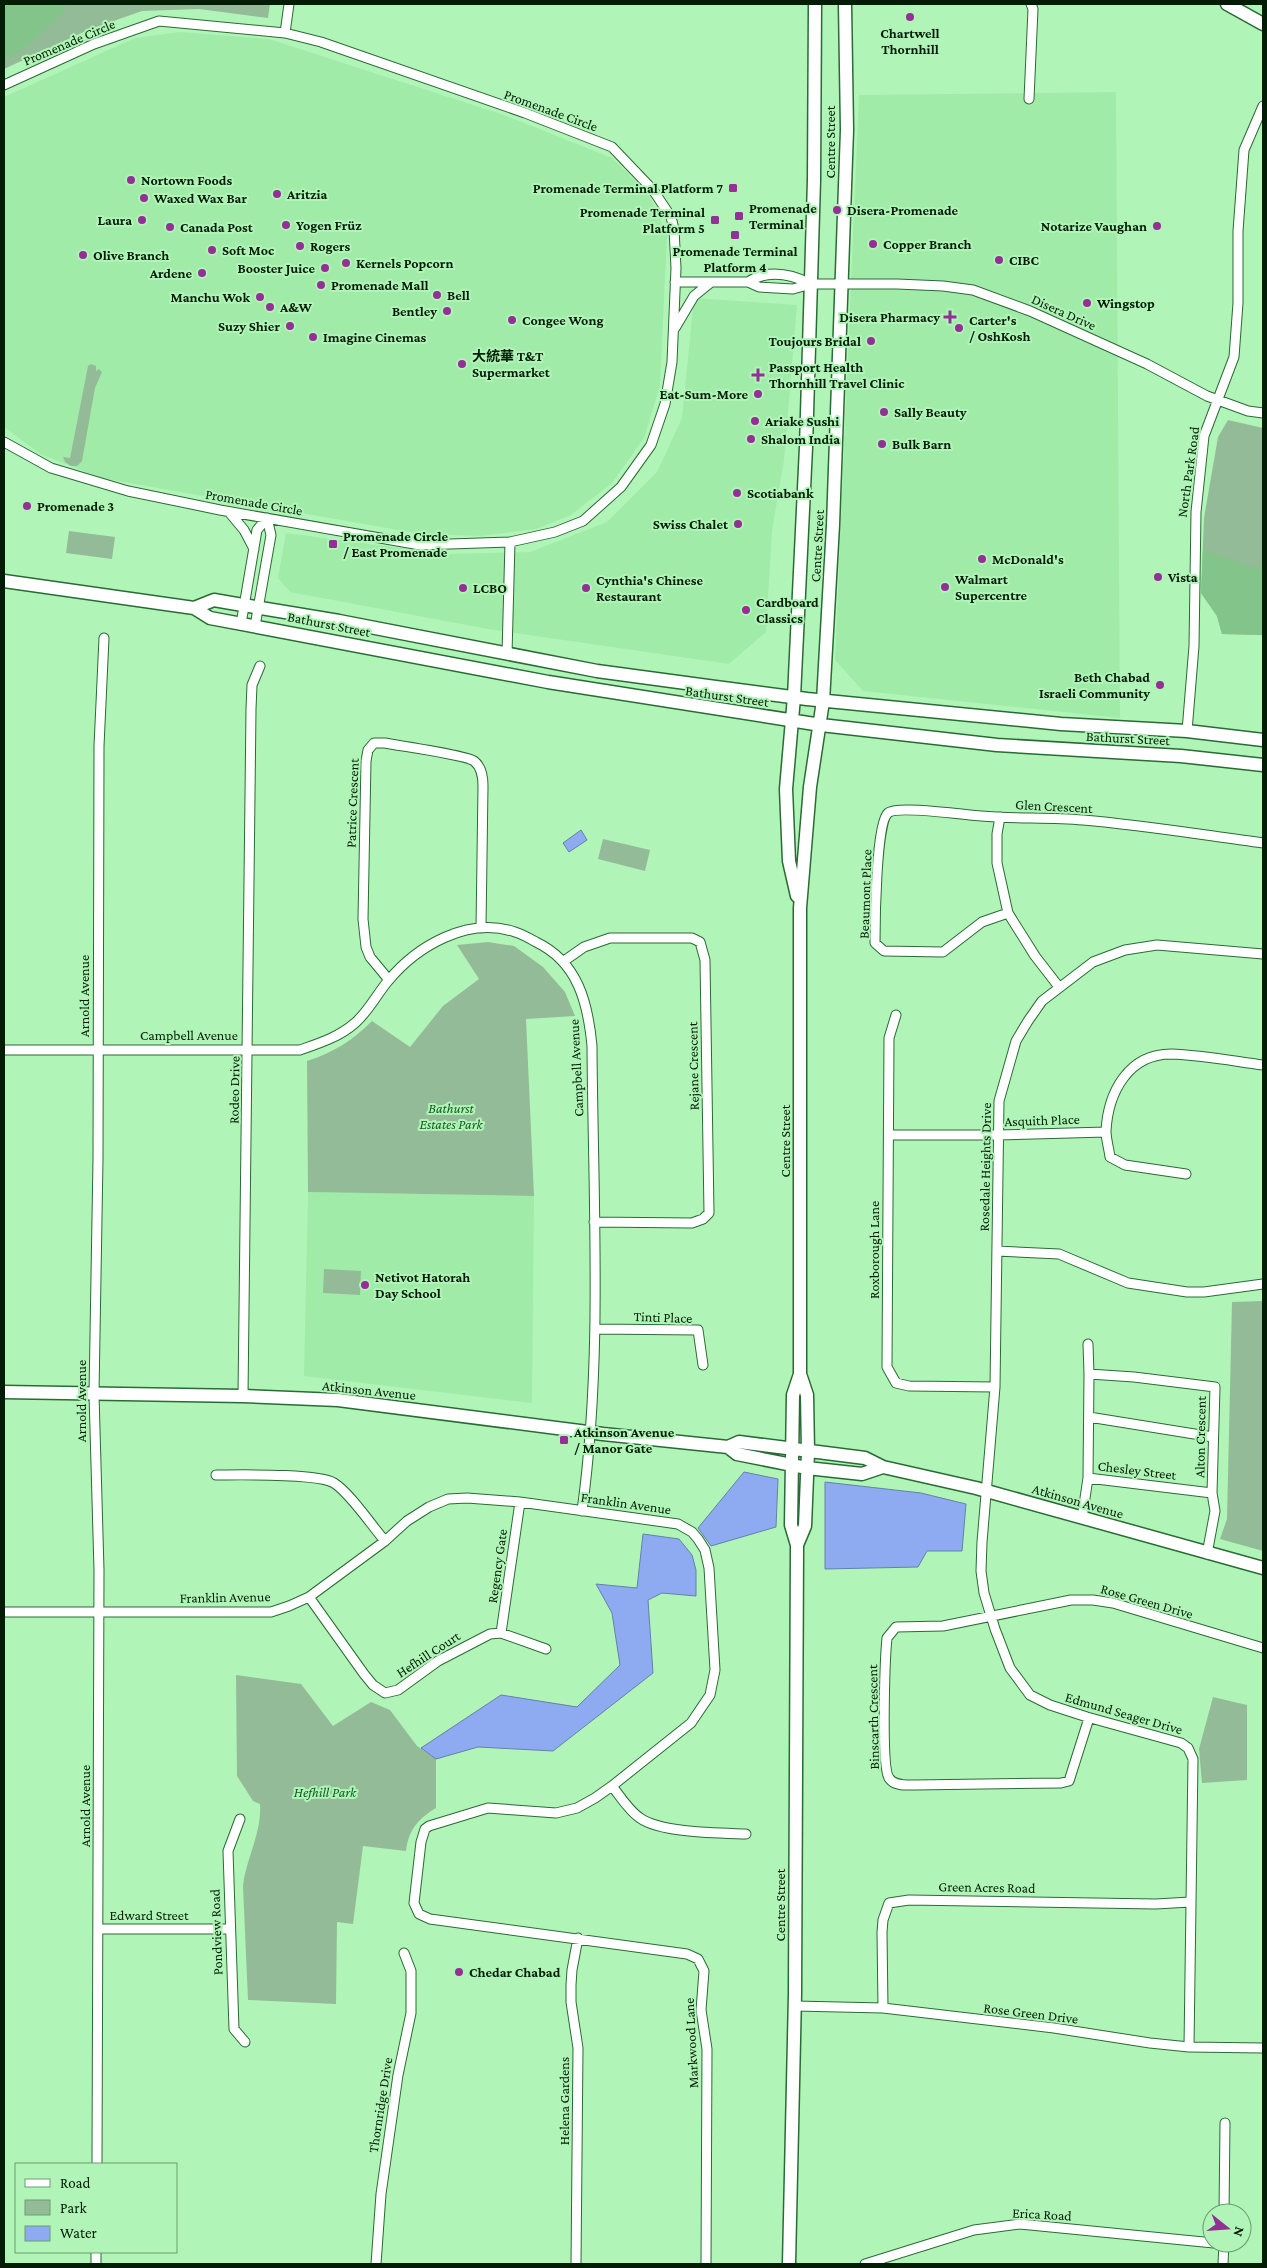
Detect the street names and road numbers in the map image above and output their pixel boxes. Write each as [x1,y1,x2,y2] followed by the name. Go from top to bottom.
[21,15,117,69] street label: Promenade Circle
[502,86,600,134] street label: Promenade Circle
[822,105,838,178] street label: Centre Street
[1029,291,1099,333] street label: Disera Drive
[1174,425,1202,519] street label: North Park Road
[204,486,304,518] street label: Promenade Circle
[807,509,827,583] street label: Centre Street
[286,608,372,640] street label: Bathurst Street
[684,682,770,710] street label: Bathurst Street
[1086,728,1171,748] street label: Bathurst Street
[342,758,362,848] street label: Patrice Crescent
[1015,796,1093,816] street label: Glen Crescent
[855,849,875,939] street label: Beaumont Place
[76,955,92,1037] street label: Arnold Avenue
[565,1019,587,1117] street label: Campbell Avenue
[684,1021,703,1110] street label: Rejane Crescent
[140,1027,238,1043] street label: Campbell Avenue
[225,1056,243,1124] street label: Rodeo Drive
[976,1102,994,1232] street label: Rosedale Heights Drive
[777,1104,793,1177] street label: Centre Street
[1004,1111,1080,1129] street label: Asquith Place
[866,1201,882,1299] street label: Roxborough Lane
[633,1308,693,1326] street label: Tinti Place
[73,1360,89,1442] street label: Arnold Avenue
[321,1377,417,1403] street label: Atkinson Avenue
[1191,1396,1209,1478] street label: Alton Crescent
[1097,1457,1178,1483] street label: Chesley Street
[1031,1480,1125,1522] street label: Atkinson Avenue
[580,1489,672,1517] street label: Franklin Avenue
[484,1528,510,1604] street label: Regency Gate
[1099,1580,1195,1622] street label: Rose Green Drive
[179,1588,271,1606] street label: Franklin Avenue
[393,1627,463,1681] street label: Hefhill Court
[864,1664,882,1770] street label: Binscarth Crescent
[1064,1689,1184,1737] street label: Edmund Seager Drive
[77,1765,93,1847] street label: Arnold Avenue
[772,1868,788,1941] street label: Centre Street
[938,1878,1036,1896] street label: Green Acres Road
[206,1888,225,1975] street label: Pondview Road
[109,1907,189,1923] street label: Edward Street
[681,1997,701,2089] street label: Markwood Lane
[983,1999,1079,2027] street label: Rose Green Drive
[365,2056,395,2154] street label: Thornridge Drive
[556,2057,572,2145] street label: Helena Gardens
[1012,2204,1073,2224] street label: Erica Road

